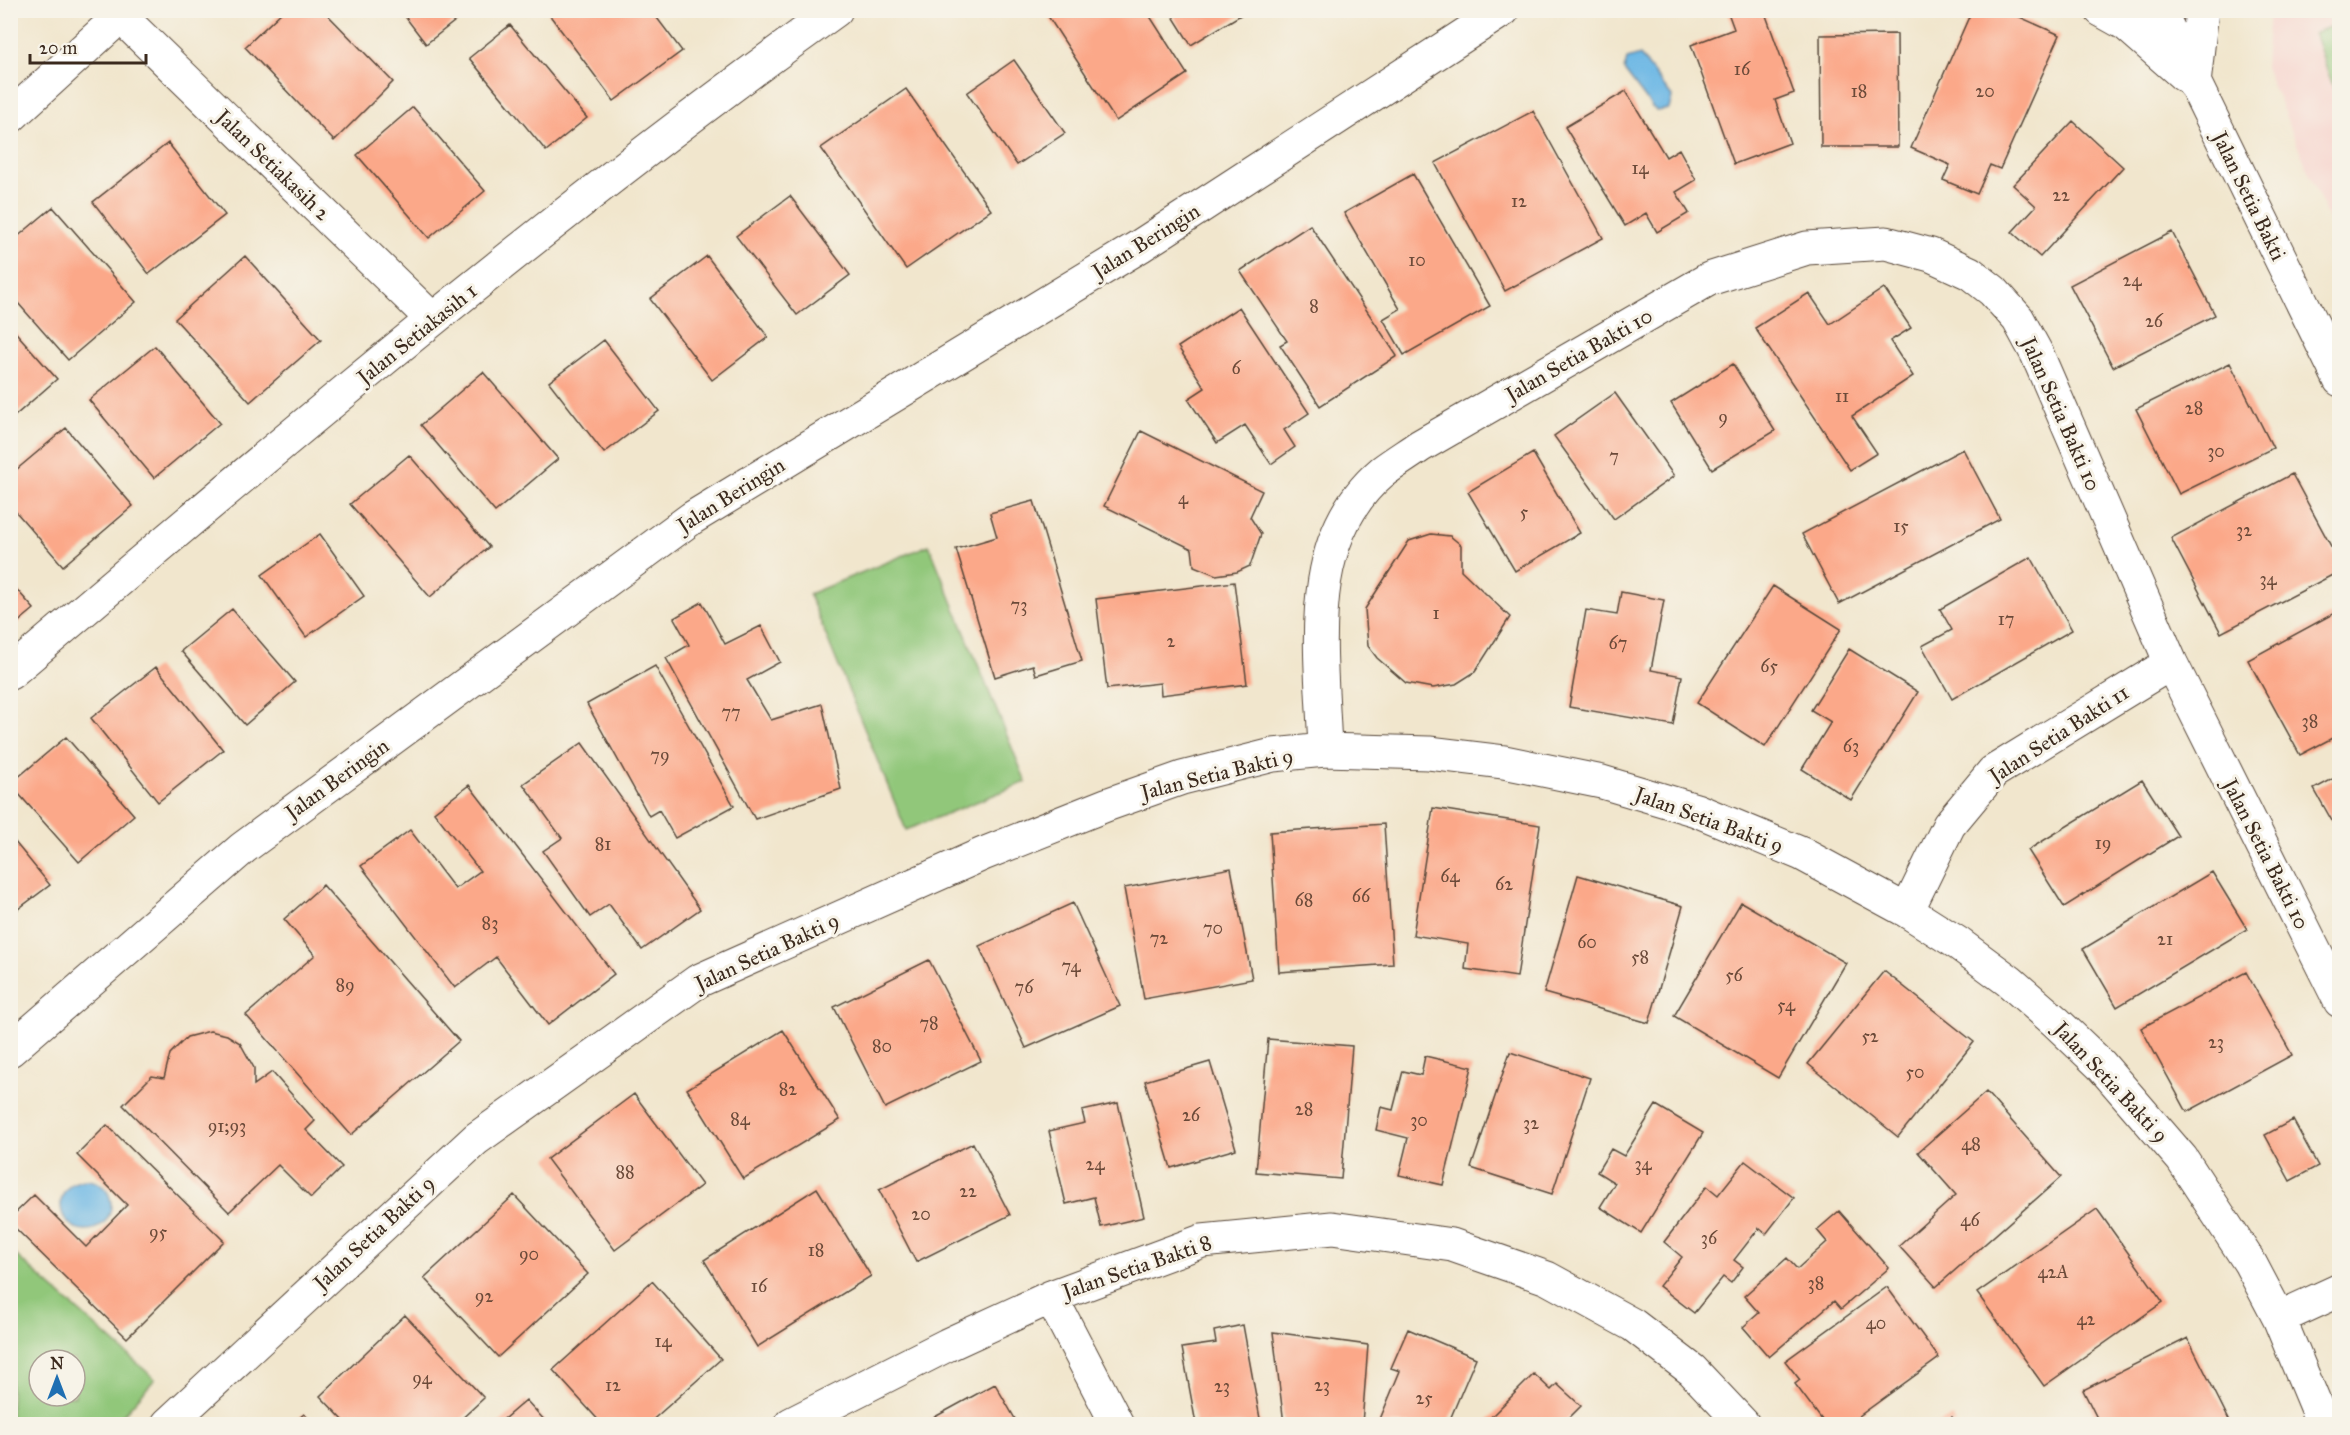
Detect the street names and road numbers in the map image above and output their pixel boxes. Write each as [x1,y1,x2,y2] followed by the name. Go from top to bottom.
[209,103,336,226] street label: Jalan Setiakasih 2
[2206,125,2292,265] street label: Jalan Setia Bakti
[1086,198,1205,285] street label: Jalan Beringin
[350,278,482,392] street label: Jalan Setiakasih 1
[1499,302,1657,409] street label: Jalan Setia Bakti 10
[2015,331,2106,495] street label: Jalan Setia Bakti 10
[671,452,790,539] street label: Jalan Beringin
[1983,679,2134,790] street label: Jalan Setia Bakti 11
[278,733,394,827] street label: Jalan Beringin
[1136,742,1296,806] street label: Jalan Setia Bakti 9
[2216,773,2315,934] street label: Jalan Setia Bakti 10
[1629,780,1787,859] street label: Jalan Setia Bakti 9
[689,907,843,998] street label: Jalan Setia Bakti 9
[2047,1015,2174,1148] street label: Jalan Setia Bakti 9
[307,1170,440,1297] street label: Jalan Setia Bakti 9
[1057,1229,1215,1305] street label: Jalan Setia Bakti 8

